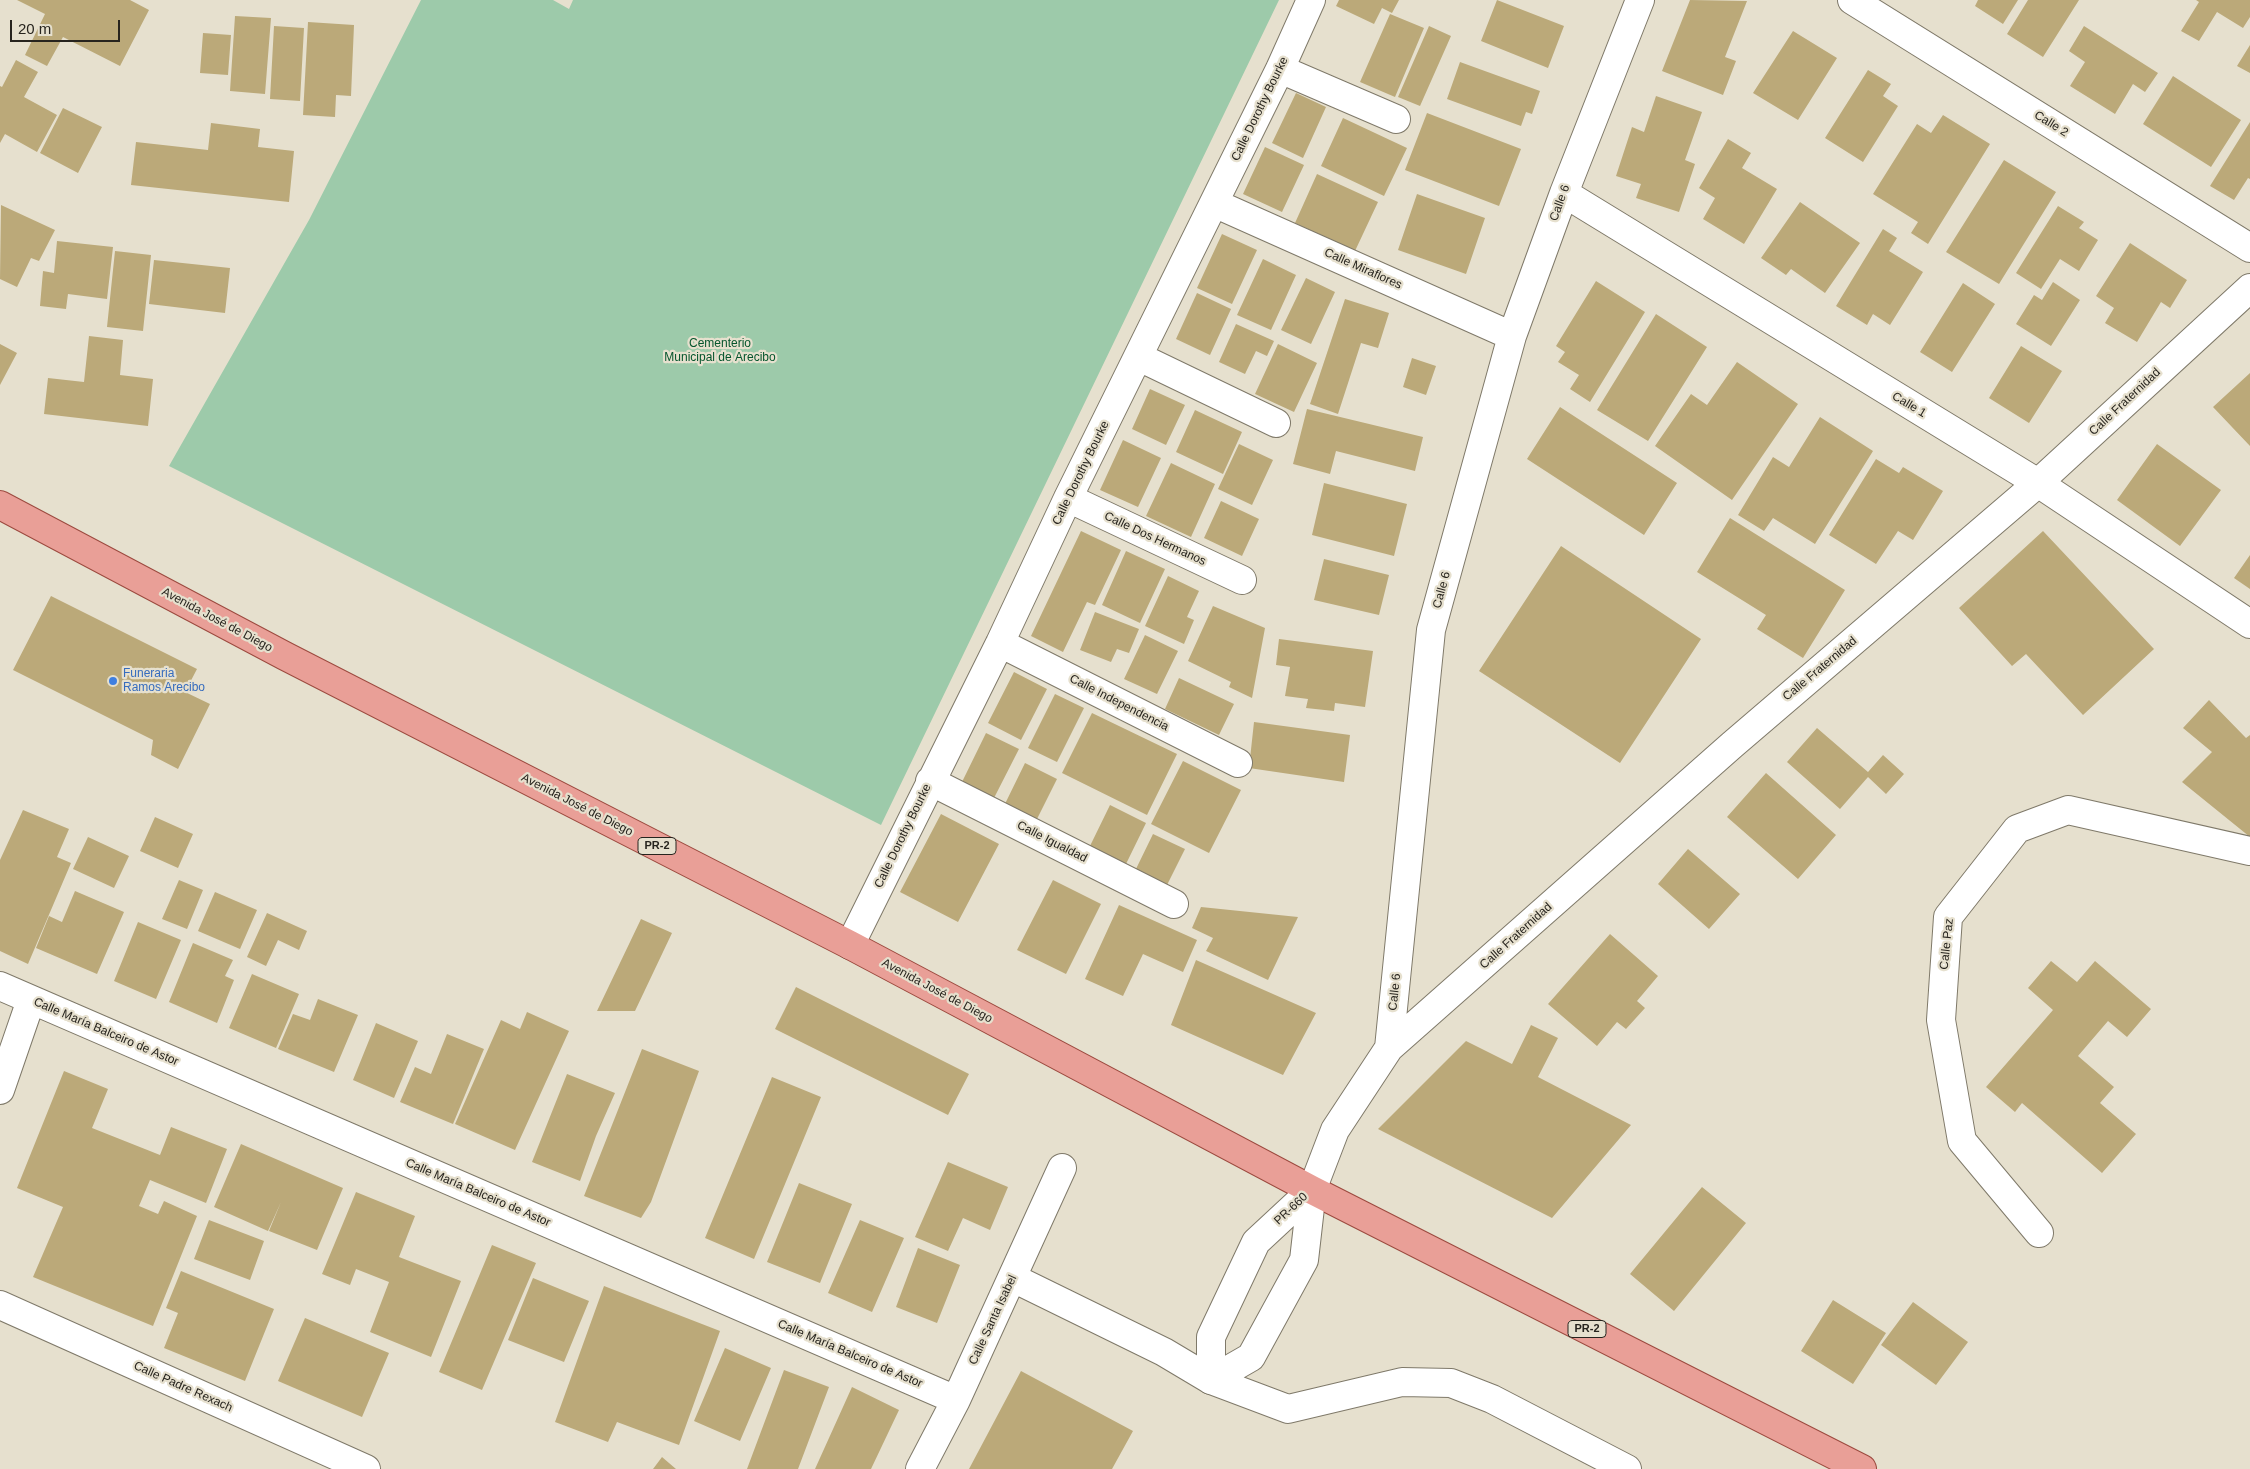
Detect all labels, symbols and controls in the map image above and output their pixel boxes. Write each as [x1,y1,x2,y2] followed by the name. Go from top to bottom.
[12,10,122,42] scale bar
[18,20,51,37] text: 20 m
[1229,55,1291,163] street label: Calle Dorothy Bourke
[2031,108,2071,140] street label: Calle 2
[1547,183,1573,223] street label: Calle 6
[1322,245,1404,293] street label: Calle Miraflores
[664,337,776,365] park label: Cementerio Municipal de Arecibo
[2086,365,2164,439] street label: Calle Fraternidad
[1889,389,1929,421] street label: Calle 1
[1050,419,1112,527] street label: Calle Dorothy Bourke
[1102,509,1208,569] street label: Calle Dos Hermanos
[1430,570,1454,610] street label: Calle 6
[159,585,275,655] street label: Avenida José de Diego
[1780,634,1860,704] street label: Calle Fraternidad
[123,667,205,695] place label: Funeraria Ramos Arecibo
[1067,672,1171,734] street label: Calle Independencia
[107,675,119,687] marker: Funeraria Ramos Arecibo
[519,771,635,839] street label: Avenida José de Diego
[872,782,934,890] street label: Calle Dorothy Bourke
[1015,818,1089,866] street label: Calle Igualdad
[638,838,676,854] road number: PR-2
[1477,900,1555,972] street label: Calle Fraternidad
[1937,918,1957,970] street label: Calle Paz
[879,956,995,1026] street label: Avenida José de Diego
[1386,973,1404,1011] street label: Calle 6
[31,995,181,1069] street label: Calle María Balceiro de Astor
[403,1156,553,1230] street label: Calle María Balceiro de Astor
[1271,1190,1311,1228] street label: PR-660
[966,1273,1020,1367] street label: Calle Santa Isabel
[775,1317,925,1391] street label: Calle María Balceiro de Astor
[1568,1320,1606,1338] road number: PR-2
[131,1359,235,1415] street label: Calle Padre Rexach

